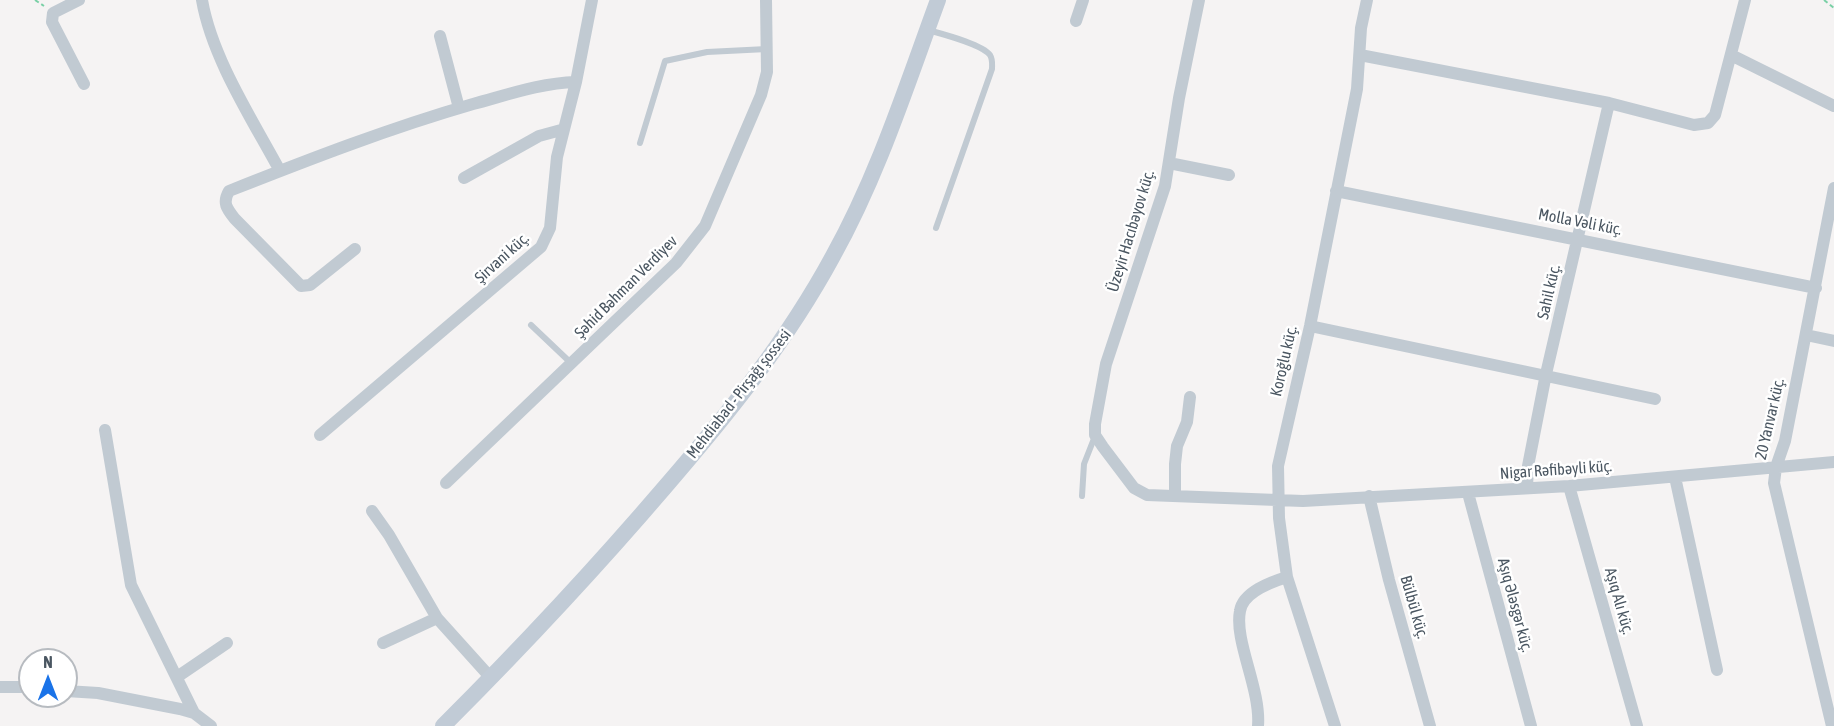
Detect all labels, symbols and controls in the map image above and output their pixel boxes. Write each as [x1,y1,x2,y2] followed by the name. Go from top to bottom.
[1103,168,1159,294] street label: Üzeyir Hacıbəyov küç.
[1537,205,1623,239] street label: Molla Vəli küç.
[471,229,533,287] street label: Şirvani küç.
[571,232,681,342] street label: Şəhid Bəhman Verdiyev
[1533,263,1565,321] street label: Sahil küç.
[1267,324,1301,398] street label: Koroğlu küç.
[683,326,795,462] street label: Mehdiabad - Pirşağı şossesi
[1751,376,1789,462] street label: 20 Yanvar küç.
[1499,457,1613,483] street label: Nigar Rəfibəyli küç.
[1493,556,1537,654] street label: Aşıq Ələsgər küç.
[1600,565,1638,637] street label: Aşıq Alı küç.
[1396,573,1432,641] street label: Bülbül küç.
[18,648,78,708] north arrow
[43,653,53,671] text: N

